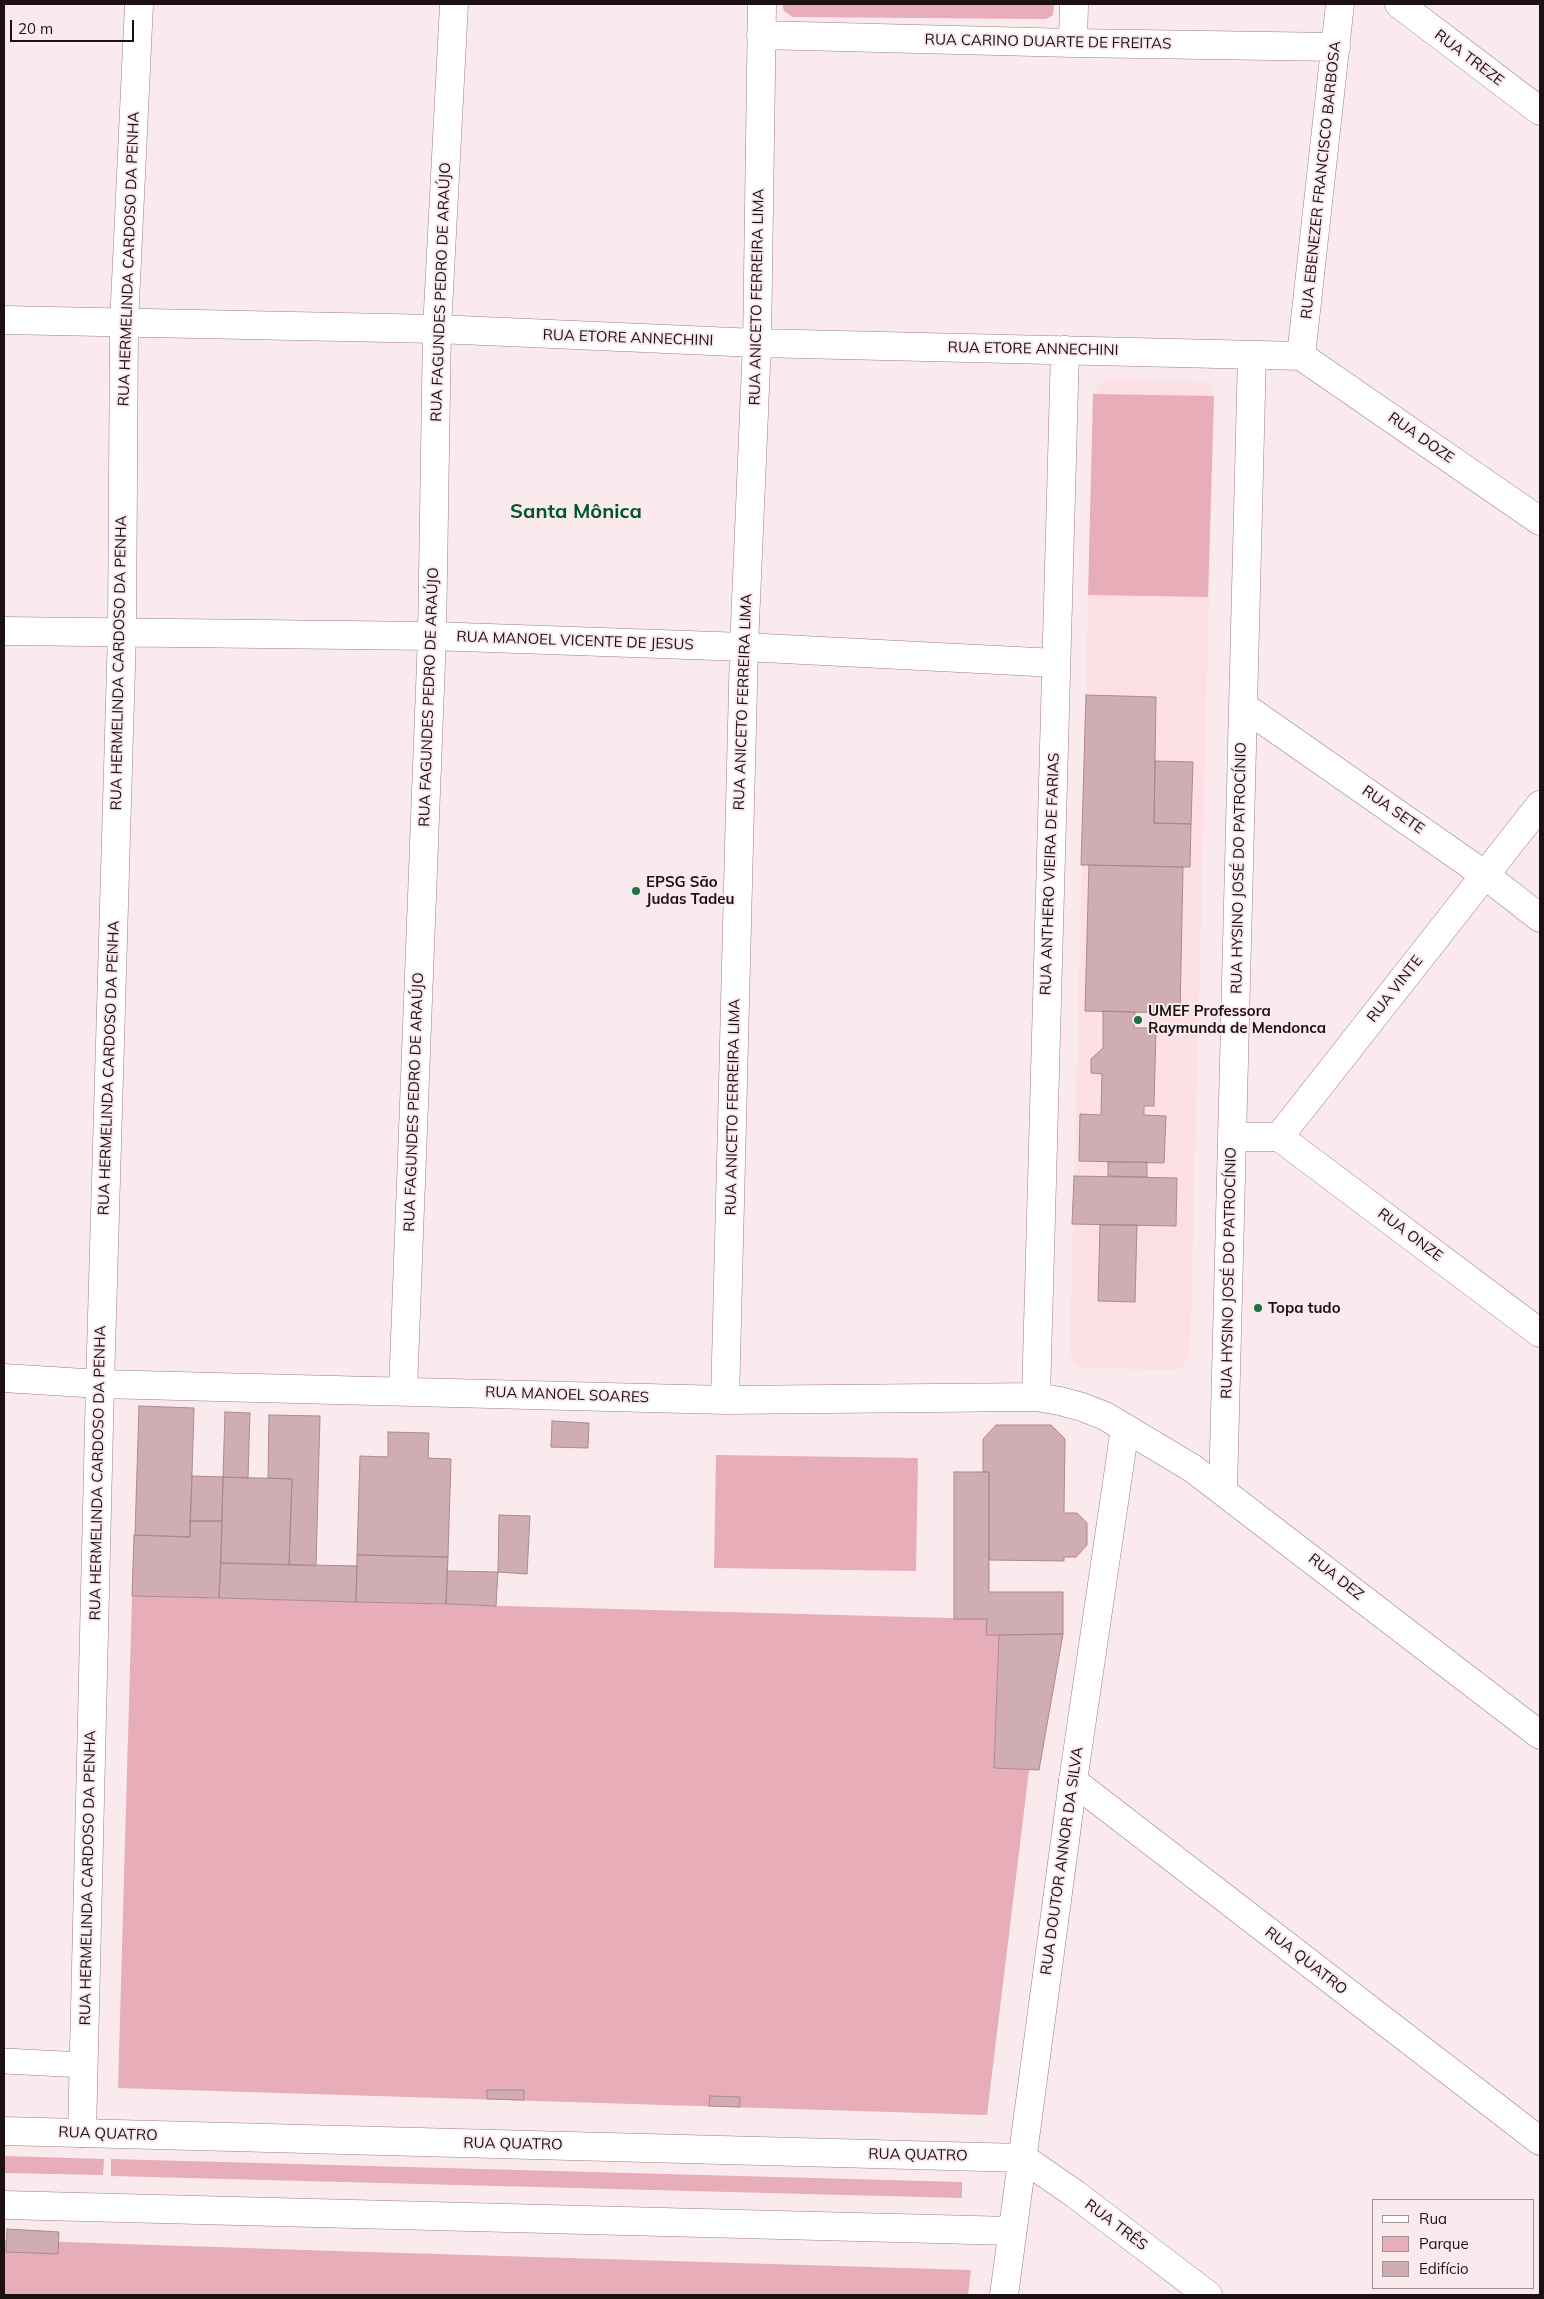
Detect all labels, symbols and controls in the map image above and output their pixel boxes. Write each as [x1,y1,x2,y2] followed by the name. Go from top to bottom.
[12,10,136,42] scale bar
[18,19,53,38] text: 20 m
[1431,26,1507,90] street label: RUA TREZE
[924,31,1172,53] street label: RUA CARINO DUARTE DE FREITAS
[1297,40,1345,320] street label: RUA EBENEZER FRANCISCO BARBOSA
[115,111,143,407] street label: RUA HERMELINDA CARDOSO DA PENHA
[427,162,455,422] street label: RUA FAGUNDES PEDRO DE ARAÚJO
[746,188,768,406] street label: RUA ANICETO FERREIRA LIMA
[542,326,714,350] street label: RUA ETORE ANNECHINI
[947,339,1119,359] street label: RUA ETORE ANNECHINI
[1384,409,1458,467] street label: RUA DOZE
[510,500,642,524] district label: Santa Mônica
[107,515,131,811] street label: RUA HERMELINDA CARDOSO DA PENHA
[415,567,443,827] street label: RUA FAGUNDES PEDRO DE ARAÚJO
[730,593,756,811] street label: RUA ANICETO FERREIRA LIMA
[456,628,694,654] street label: RUA MANOEL VICENTE DE JESUS
[1228,742,1250,994] street label: RUA HYSINO JOSÉ DO PATROCÍNIO
[1037,752,1063,996] street label: RUA ANTHERO VIEIRA DE FARIAS
[1358,782,1428,838] street label: RUA SETE
[646,873,734,908] place label: EPSG São Judas Tadeu
[630,885,642,897] marker: EPSG São Judas Tadeu
[95,920,123,1216] street label: RUA HERMELINDA CARDOSO DA PENHA
[1363,952,1427,1026] street label: RUA VINTE
[400,972,428,1232] street label: RUA FAGUNDES PEDRO DE ARAÚJO
[722,998,744,1216] street label: RUA ANICETO FERREIRA LIMA
[1148,1002,1326,1037] place label: UMEF Professora Raymunda de Mendonca
[1132,1014,1144,1026] marker: UMEF Professora Raymunda de Mendonca
[1218,1147,1240,1399] street label: RUA HYSINO JOSÉ DO PATROCÍNIO
[1374,1205,1446,1265] street label: RUA ONZE
[1268,1299,1341,1317] place label: Topa tudo
[1252,1302,1264,1314] marker: Topa tudo
[86,1325,110,1621] street label: RUA HERMELINDA CARDOSO DA PENHA
[485,1383,649,1407] street label: RUA MANOEL SOARES
[1305,1550,1367,1604] street label: RUA DEZ
[76,1730,100,2026] street label: RUA HERMELINDA CARDOSO DA PENHA
[1037,1746,1087,1976] street label: RUA DOUTOR ANNOR DA SILVA
[1261,1923,1351,1999] street label: RUA QUATRO
[58,2123,158,2145] street label: RUA QUATRO
[463,2134,563,2154] street label: RUA QUATRO
[868,2145,968,2165] street label: RUA QUATRO
[1081,2196,1151,2254] street label: RUA TRÊS
[1372,2199,1534,2289] legend
[1419,2209,1447,2228] text: Rua
[1419,2234,1469,2253] text: Parque
[1419,2259,1469,2278] text: Edifício

